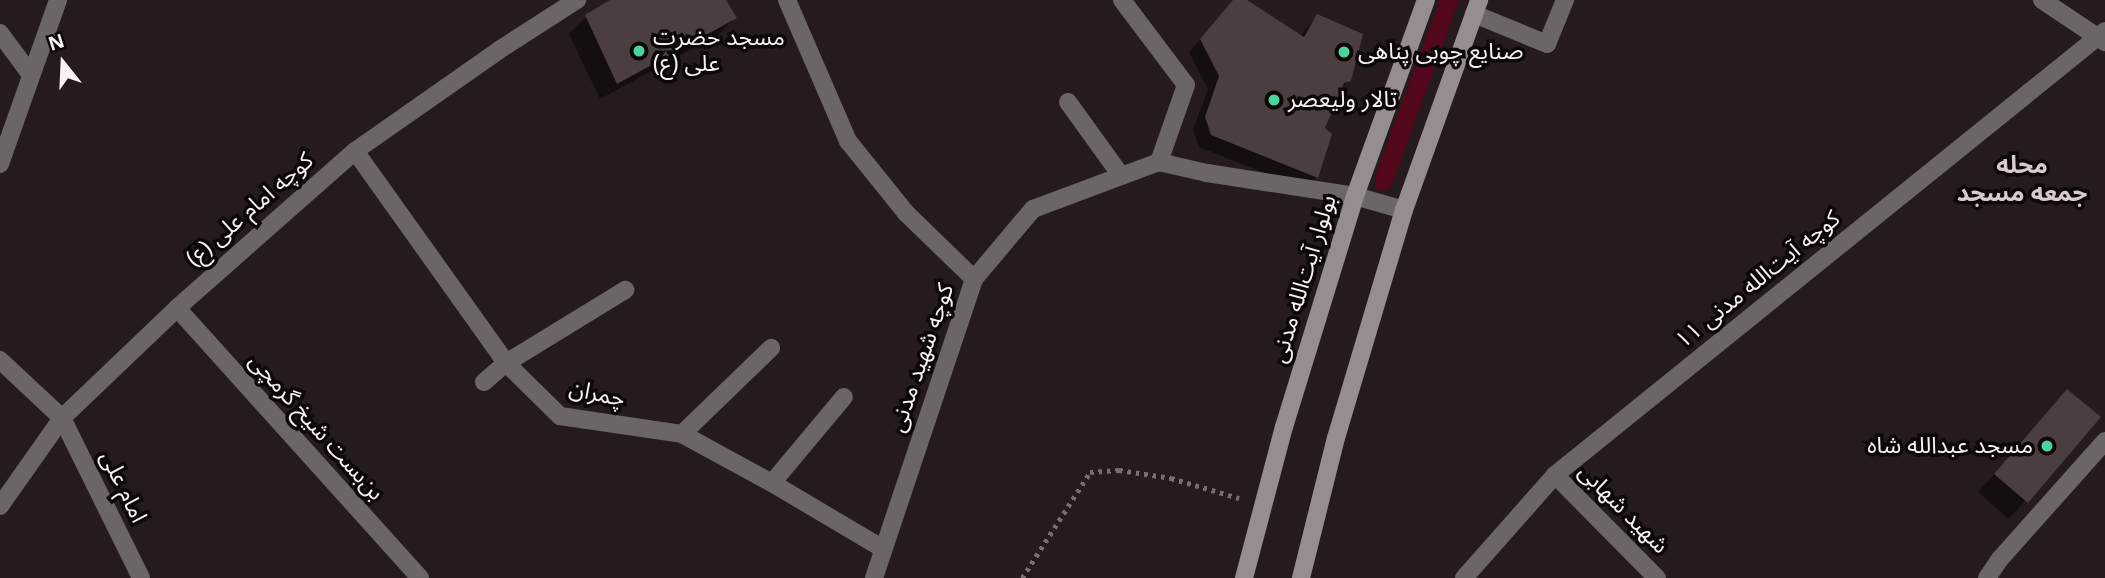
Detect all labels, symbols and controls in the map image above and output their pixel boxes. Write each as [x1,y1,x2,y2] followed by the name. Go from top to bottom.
[43,22,70,64] text: N
[653,24,785,78] place label: مسجد حضرت علی (ع)
[28,28,98,98] north arrow
[1358,38,1524,66] place label: صنایع چوبی پناهی
[631,43,647,59] marker: مسجد حضرت علی (ع)
[1336,44,1352,60] marker: صنایع چوبی پناهی
[1288,86,1397,114] place label: تالار ولیعصر
[1266,92,1282,108] marker: تالار ولیعصر
[181,147,319,273] street label: کوچه امام علی (ع)
[1957,152,2087,208] district label: محله جمعه مسجد
[1265,192,1343,366] street label: بولوار آیت‌الله مدنی
[1670,205,1846,355] street label: کوچه آیت‌الله مدنی ۱۱
[884,280,960,436] street label: کوچه شهید مدنی
[243,348,389,506] street label: بن‌بست شیخ گرمچی
[566,375,628,413] street label: چمران
[1867,432,2033,460] place label: مسجد عبدالله شاه
[2039,438,2055,454] marker: مسجد عبدالله شاه
[94,446,152,528] street label: امام علی
[1572,458,1674,560] street label: شهید شهابی

